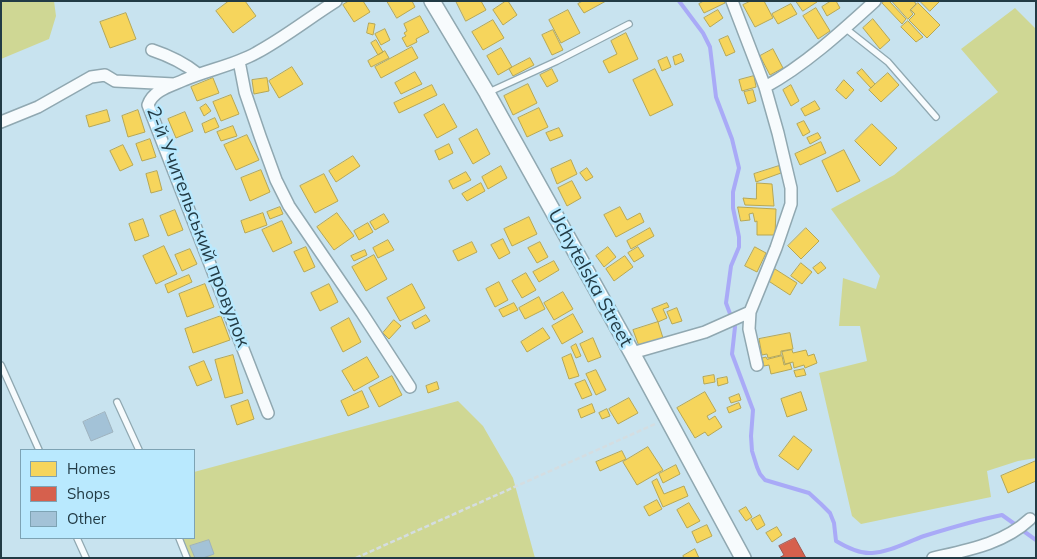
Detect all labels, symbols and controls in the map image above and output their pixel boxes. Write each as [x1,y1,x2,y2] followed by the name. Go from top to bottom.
[142,104,254,350] street label: 2-й Учительський провулок
[543,205,637,351] street label: Uchytelska Street
[20,449,195,539] legend
[67,459,116,478] text: Homes
[67,484,110,503] text: Shops
[67,509,106,528] text: Other

